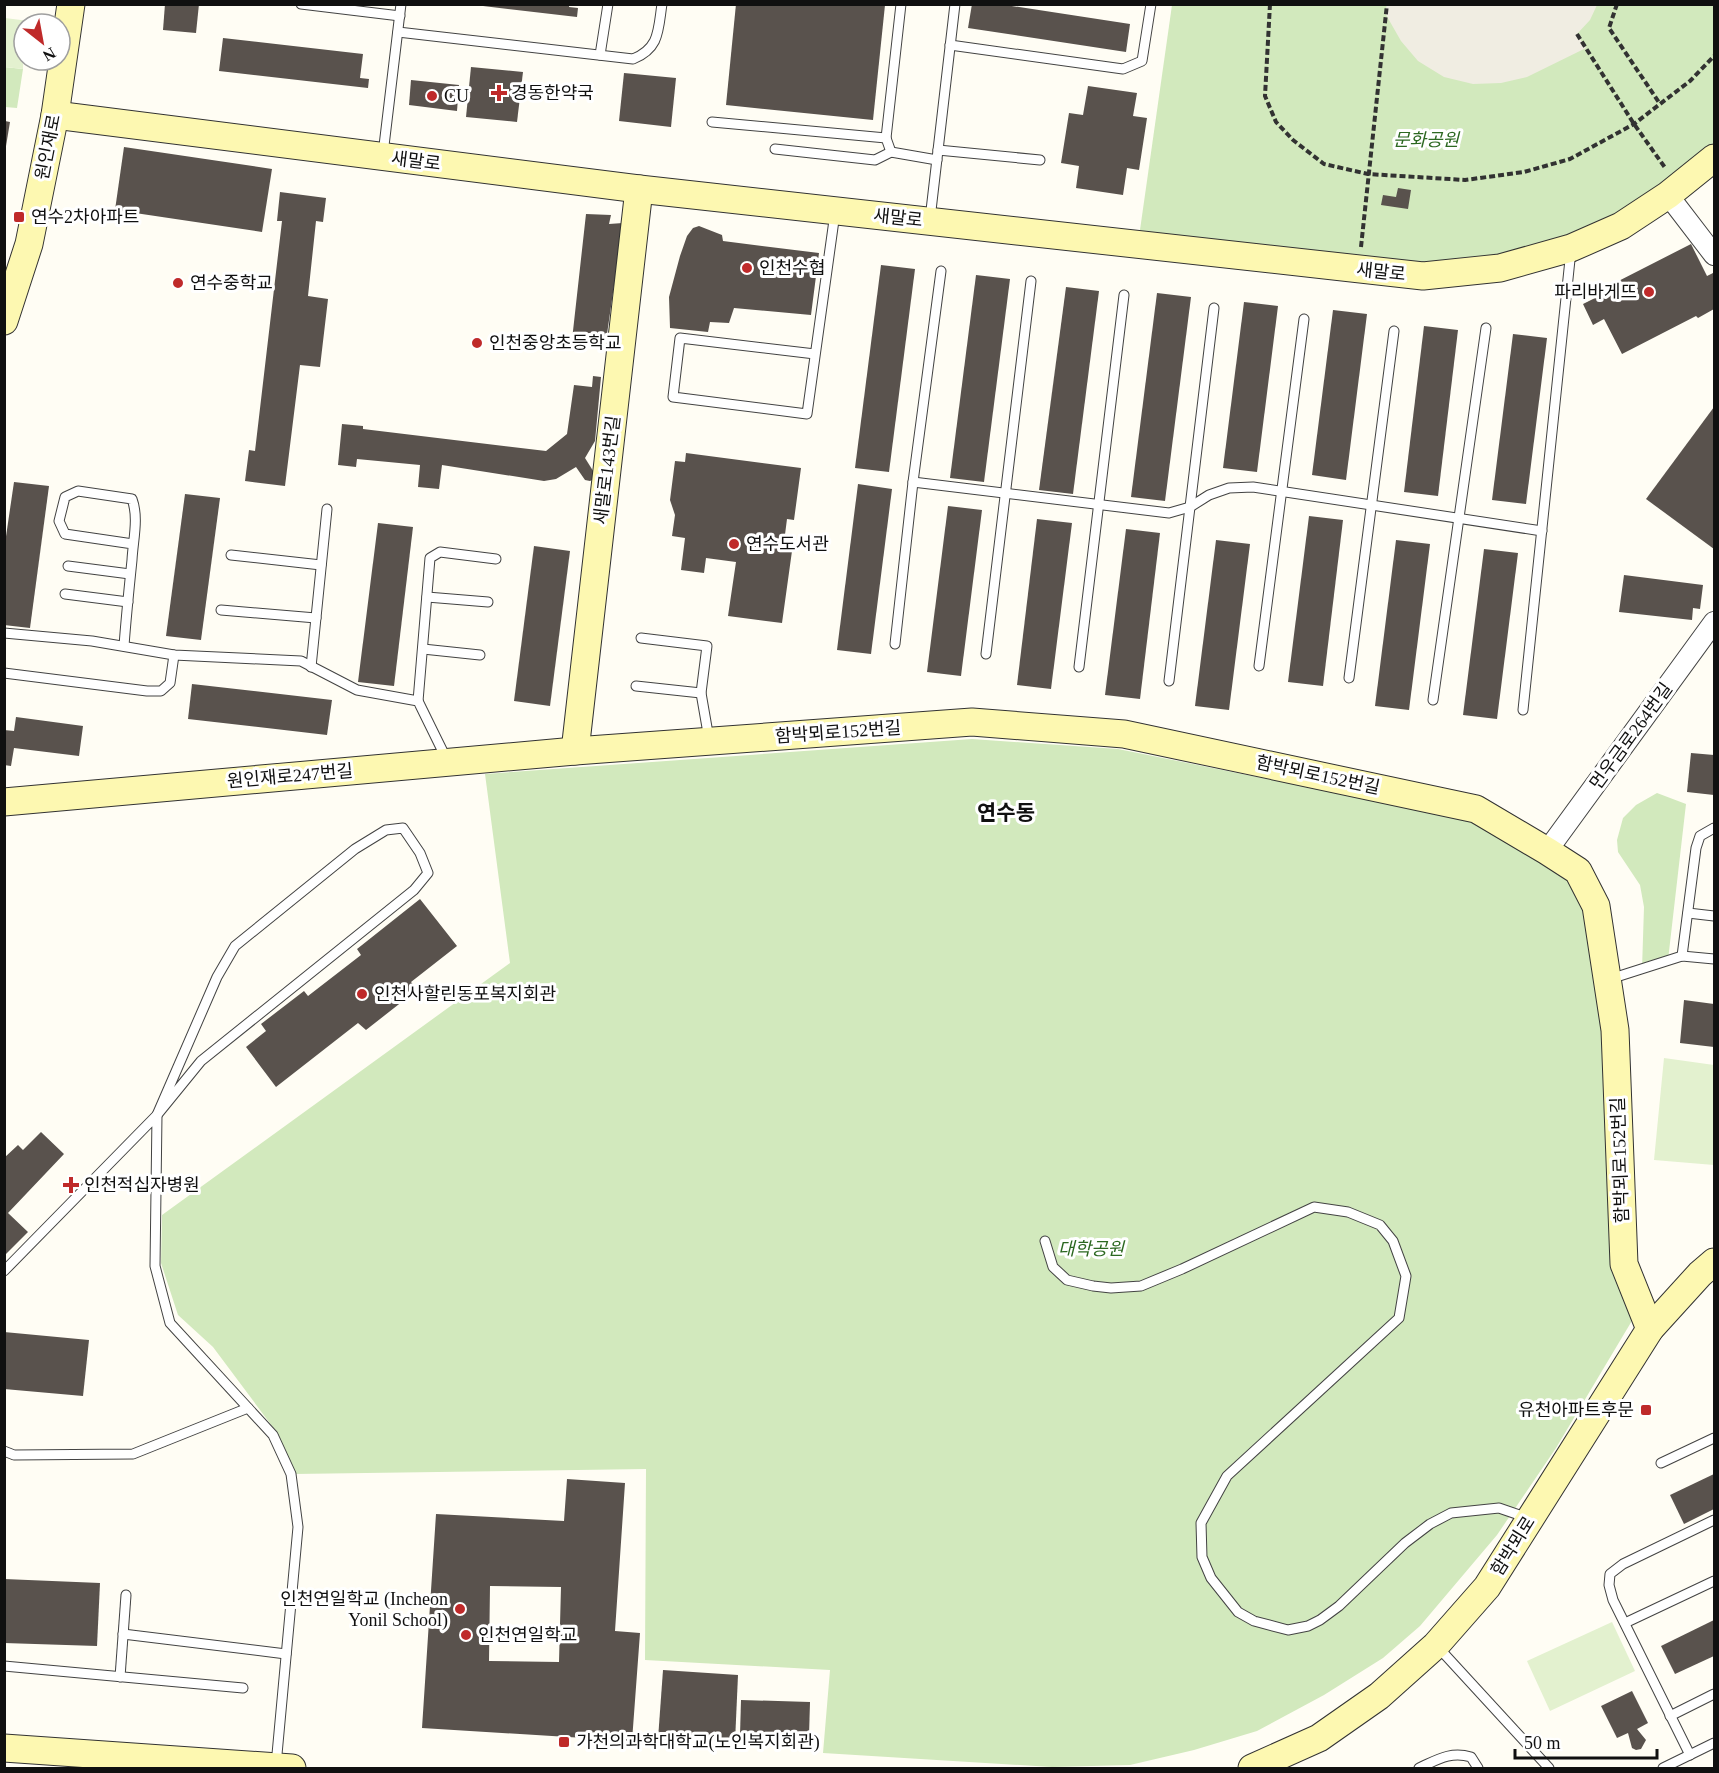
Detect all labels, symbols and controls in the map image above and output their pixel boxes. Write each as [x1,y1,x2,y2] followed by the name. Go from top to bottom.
[12,12,72,72] north arrow
[40,44,59,65] text: N
[511,83,594,103] place label: 경동한약국
[444,86,469,106] place label: CU
[492,86,506,100] marker: 경동한약국
[425,89,439,103] marker: CU
[32,113,64,181] street label: 원인재로
[1393,130,1461,150] park label: 문화공원
[390,148,442,174] street label: 새말로
[872,205,924,231] street label: 새말로
[31,207,139,227] place label: 연수2차아파트
[12,210,26,224] marker: 연수2차아파트
[759,258,825,278] place label: 인천수협
[1355,259,1407,285] street label: 새말로
[740,261,754,275] marker: 인천수협
[190,273,273,293] place label: 연수중학교
[171,276,185,290] marker: 연수중학교
[1554,282,1637,302] place label: 파리바게뜨
[1642,285,1656,299] marker: 파리바게뜨
[489,333,621,353] place label: 인천중앙초등학교
[470,336,484,350] marker: 인천중앙초등학교
[590,414,624,526] street label: 새말로143번길
[746,534,829,554] place label: 연수도서관
[727,537,741,551] marker: 연수도서관
[1586,679,1676,793] street label: 먼우금로264번길
[774,718,902,746] street label: 함박뫼로152번길
[1254,752,1382,798] street label: 함박뫼로152번길
[226,761,354,791] street label: 원인재로247번길
[977,801,1035,825] district label: 연수동
[374,984,557,1004] place label: 인천사할린동포복지회관
[355,987,369,1001] marker: 인천사할린동포복지회관
[1608,1097,1632,1223] street label: 함박뫼로152번길
[84,1175,200,1195] place label: 인천적십자병원
[62,1176,80,1194] marker: 인천적십자병원
[1058,1239,1126,1259] park label: 대학공원
[1518,1400,1634,1420] place label: 유천아파트후문
[1639,1403,1653,1417] marker: 유천아파트후문
[1487,1513,1539,1579] street label: 함박뫼로
[280,1589,448,1631] place label: 인천연일학교 (Incheon Yonil School)
[453,1602,467,1616] marker: 인천연일학교 (Incheon Yonil School)
[478,1625,577,1645] place label: 인천연일학교
[459,1628,473,1642] marker: 인천연일학교
[1515,1722,1658,1760] scale bar
[576,1732,820,1753] place label: 가천의과학대학교(노인복지회관)
[1524,1733,1561,1753] text: 50 m
[557,1735,571,1749] marker: 가천의과학대학교(노인복지회관)

